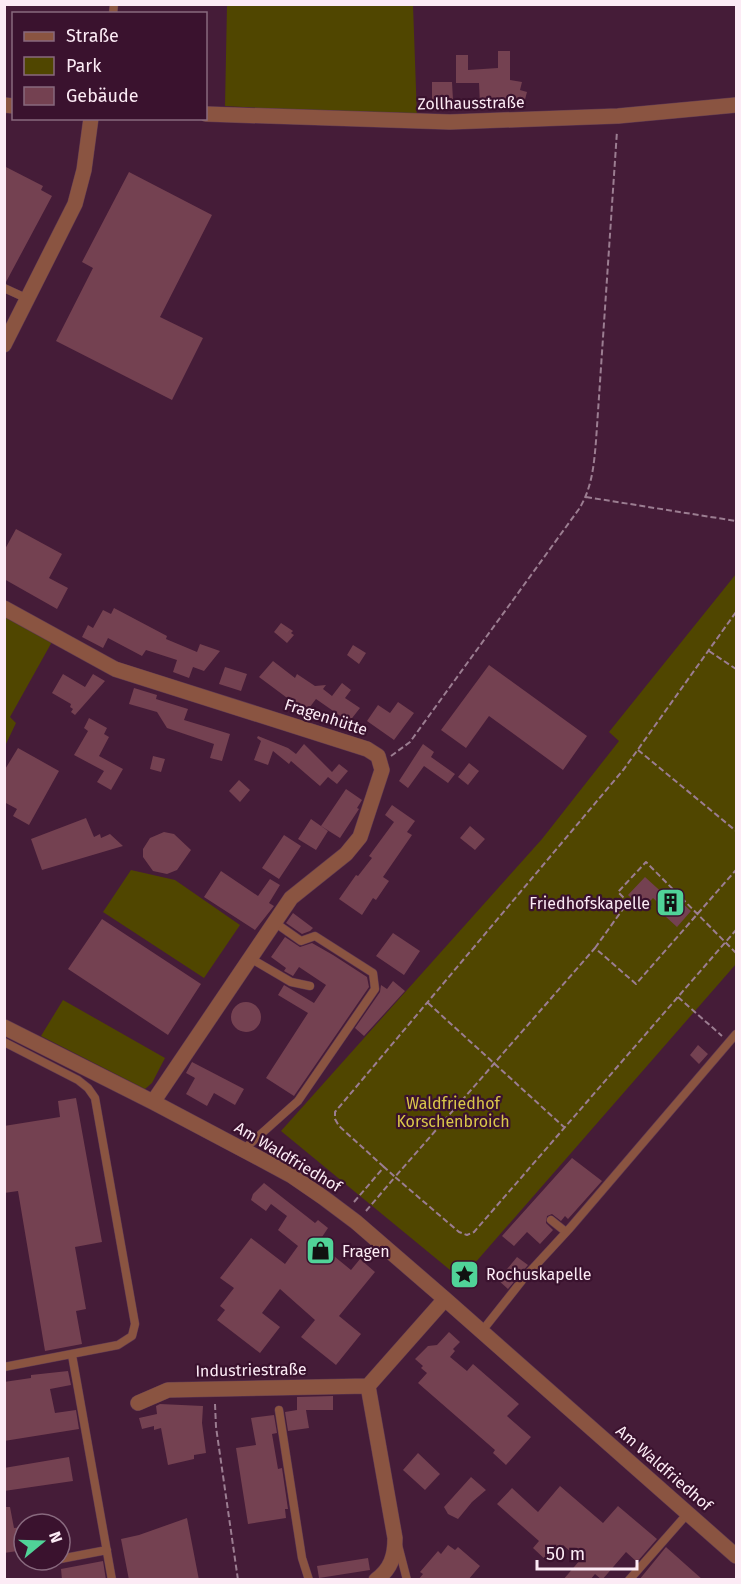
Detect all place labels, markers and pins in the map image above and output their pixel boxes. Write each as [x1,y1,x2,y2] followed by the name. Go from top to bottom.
[655,887,687,919] building icon: Friedhofskapelle
[529,894,650,913] place label: Friedhofskapelle
[305,1235,337,1267] shop icon: Fragen
[342,1242,390,1261] place label: Fragen
[449,1258,481,1290] place icon: Rochuskapelle
[486,1265,592,1284] place label: Rochuskapelle

